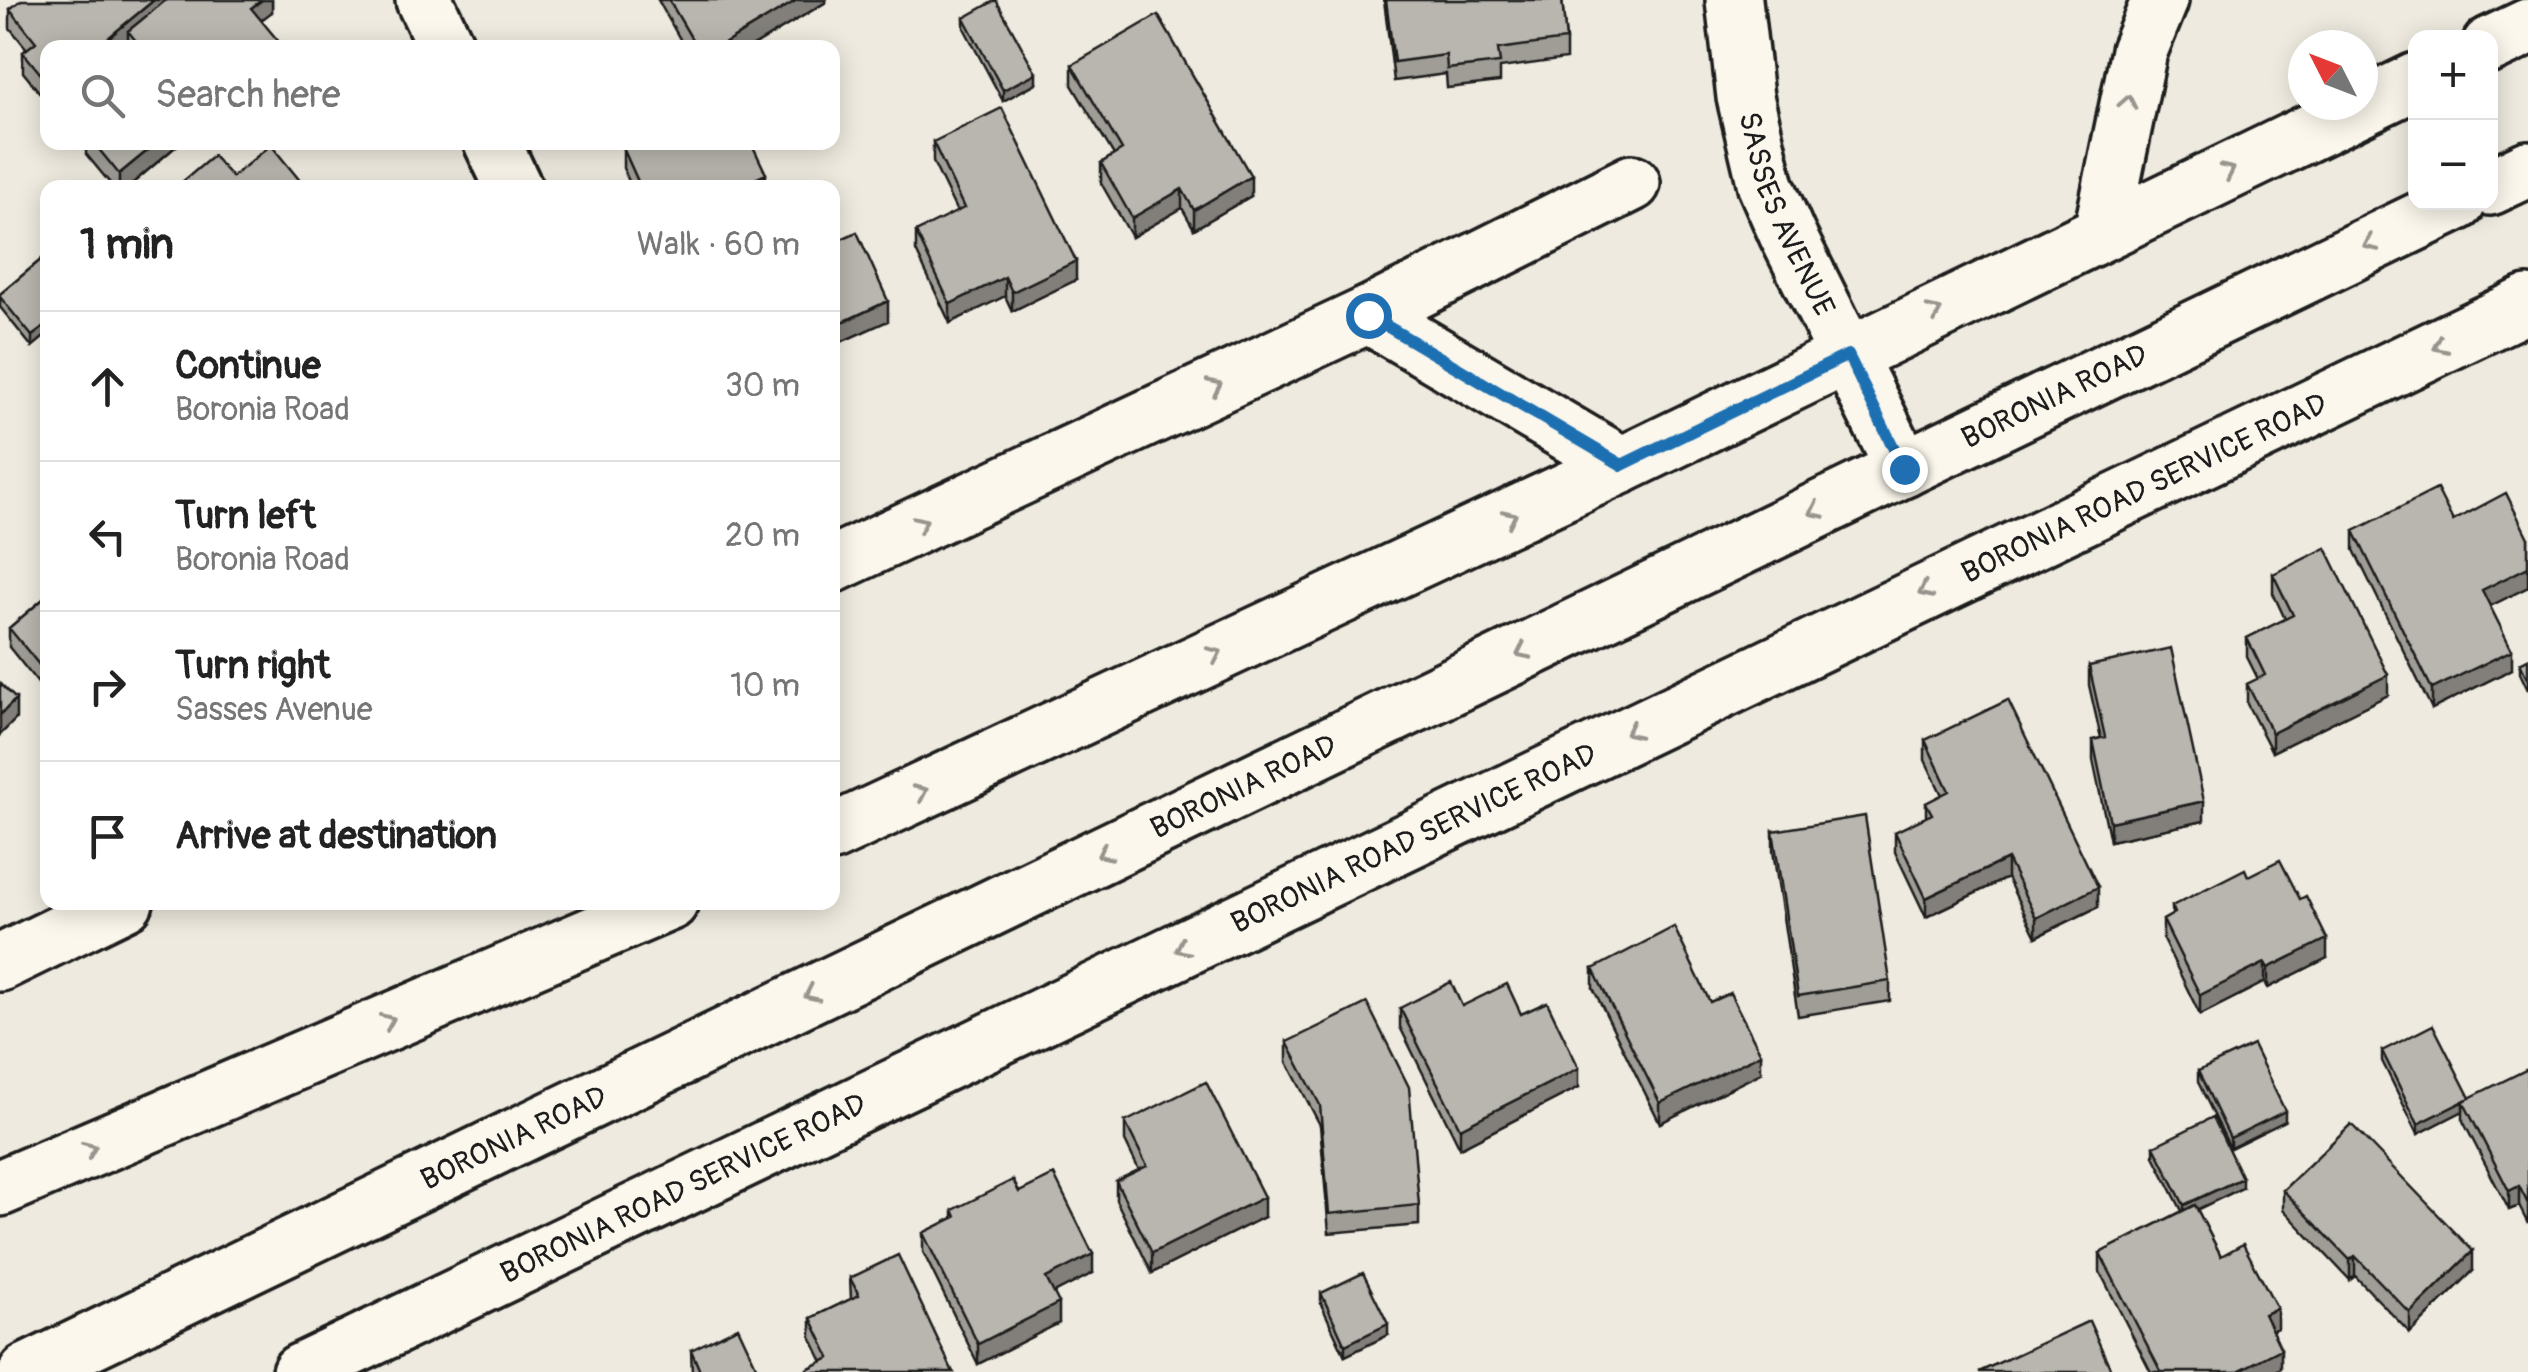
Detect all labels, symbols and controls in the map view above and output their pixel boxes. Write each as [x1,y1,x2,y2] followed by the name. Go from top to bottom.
[2288,30,2378,120] north arrow
[2408,30,2498,210] map controls
[2408,30,2498,120] button: +
[40,40,840,150] search box
[75,68,130,123] icon: search
[155,71,341,119] text: Search here
[2117,94,2138,111] one-way arrow
[1731,108,1843,322] street label: SASSES AVENUE
[2408,120,2498,210] button: −
[2218,164,2236,184] one-way arrow
[80,219,174,271] text: 1 min
[637,225,800,265] text: Walk · 60 m
[2362,232,2380,252] one-way arrow
[1346,293,1392,339] route start
[1925,305,1943,325] one-way arrow
[2432,333,2450,353] one-way arrow
[1955,336,2153,457] street label: BORONIA ROAD
[175,342,321,390] text: Continue
[80,359,135,414] icon: ahead
[725,366,800,406] text: 30 m
[1205,378,1223,398] one-way arrow
[1955,385,2333,591] street label: BORONIA ROAD SERVICE ROAD
[175,390,350,430] text: Boronia Road
[1882,447,1928,493] route end
[175,492,316,540] text: Turn left
[1809,498,1827,518] one-way arrow
[80,509,135,564] icon: left
[1500,509,1518,529] one-way arrow
[725,516,800,556] text: 20 m
[911,516,929,536] one-way arrow
[175,540,350,580] text: Boronia Road
[1918,579,1936,599] one-way arrow
[1516,639,1534,659] one-way arrow
[175,642,330,690] text: Turn right
[1205,647,1223,667] one-way arrow
[80,659,135,714] icon: right
[730,666,800,706] text: 10 m
[175,690,373,730] text: Sasses Avenue
[1625,719,1643,739] one-way arrow
[1144,726,1342,847] street label: BORONIA ROAD
[1225,735,1602,941] street label: BORONIA ROAD SERVICE ROAD
[911,784,929,804] one-way arrow
[80,809,135,864] icon: arrive
[175,812,497,860] text: Arrive at destination
[1097,841,1115,861] one-way arrow
[1174,936,1192,955] one-way arrow
[804,981,822,1001] one-way arrow
[378,1013,396,1033] one-way arrow
[415,1077,613,1198] street label: BORONIA ROAD
[495,1085,872,1292] street label: BORONIA ROAD SERVICE ROAD
[80,1141,98,1161] one-way arrow

